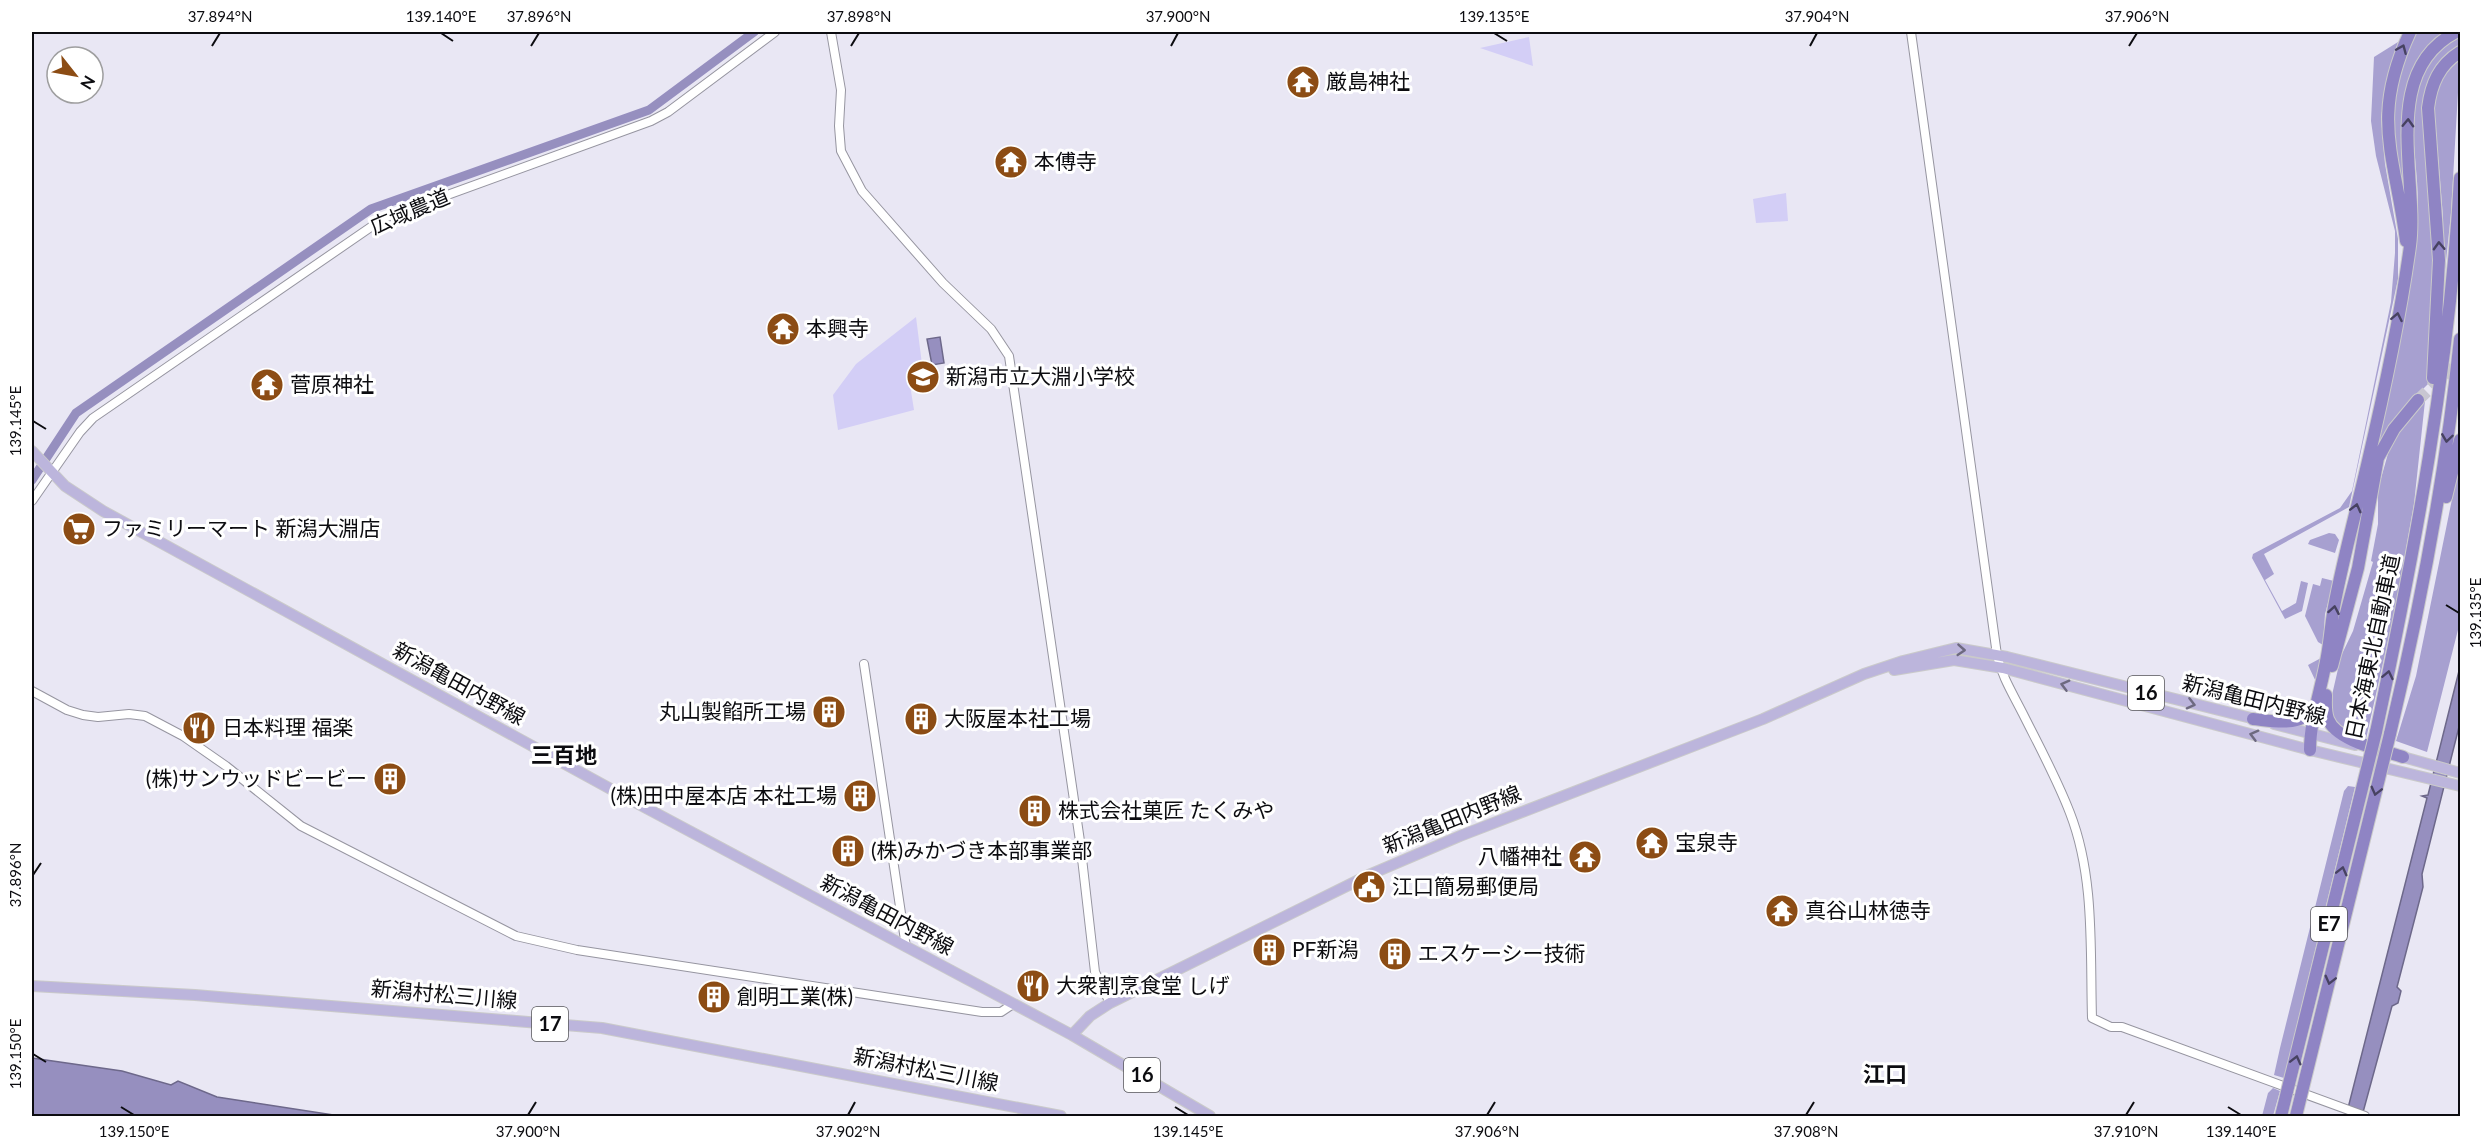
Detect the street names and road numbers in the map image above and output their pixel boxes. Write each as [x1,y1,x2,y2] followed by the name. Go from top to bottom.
[366,183,453,239] street label: 広域農道
[2340,552,2403,742] street label: 日本海東北自動車道
[389,636,530,729] street label: 新潟亀田内野線
[2180,669,2329,728] street label: 新潟亀田内野線
[2128,676,2164,710] road number: 16
[1379,779,1524,858] street label: 新潟亀田内野線
[817,868,958,959] street label: 新潟亀田内野線
[2311,907,2347,941] road number: E7
[370,975,518,1012] street label: 新潟村松三川線
[532,1007,568,1041] road number: 17
[852,1042,1001,1095] street label: 新潟村松三川線
[1124,1058,1160,1092] road number: 16

